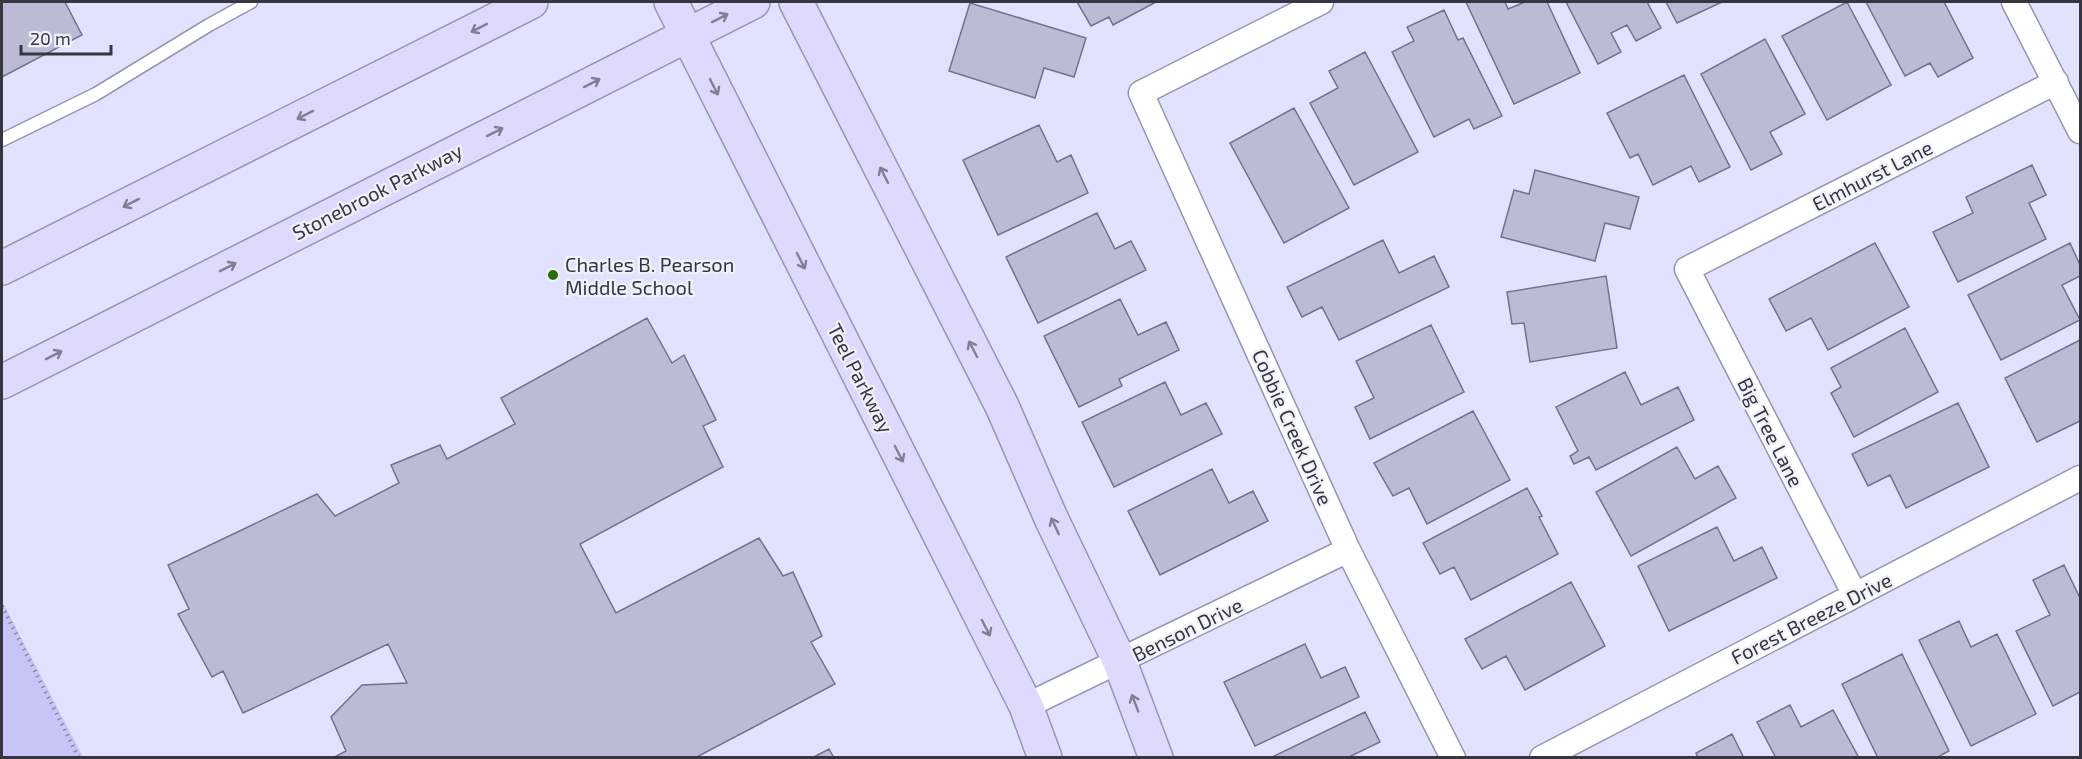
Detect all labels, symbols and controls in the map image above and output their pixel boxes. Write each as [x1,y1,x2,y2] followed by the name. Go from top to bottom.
[711,12,728,24] one-way arrow
[21,18,111,56] scale bar
[471,22,488,34] one-way arrow
[30,27,71,49] text: 20 m
[582,77,600,88] one-way arrow
[709,77,720,95] one-way arrow
[296,110,314,122] one-way arrow
[486,125,504,137] one-way arrow
[1808,134,1936,216] street label: Elmhurst Lane
[288,138,466,244] street label: Stonebrook Parkway
[878,166,890,184] one-way arrow
[122,198,140,209] one-way arrow
[796,251,808,269] one-way arrow
[565,252,734,299] place label: Charles B. Pearson Middle School
[218,261,236,272] one-way arrow
[546,268,560,282] marker: Charles B. Pearson Middle School
[823,319,899,437] street label: Teel Parkway
[967,340,978,358] one-way arrow
[1248,345,1338,509] street label: Cobbie Creek Drive
[44,349,62,360] one-way arrow
[1733,373,1809,491] street label: Big Tree Lane
[893,444,905,462] one-way arrow
[1048,517,1060,535] one-way arrow
[1727,567,1895,669] street label: Forest Breeze Drive
[1128,592,1246,666] street label: Benson Drive
[981,618,993,636] one-way arrow
[1129,694,1140,713] one-way arrow

